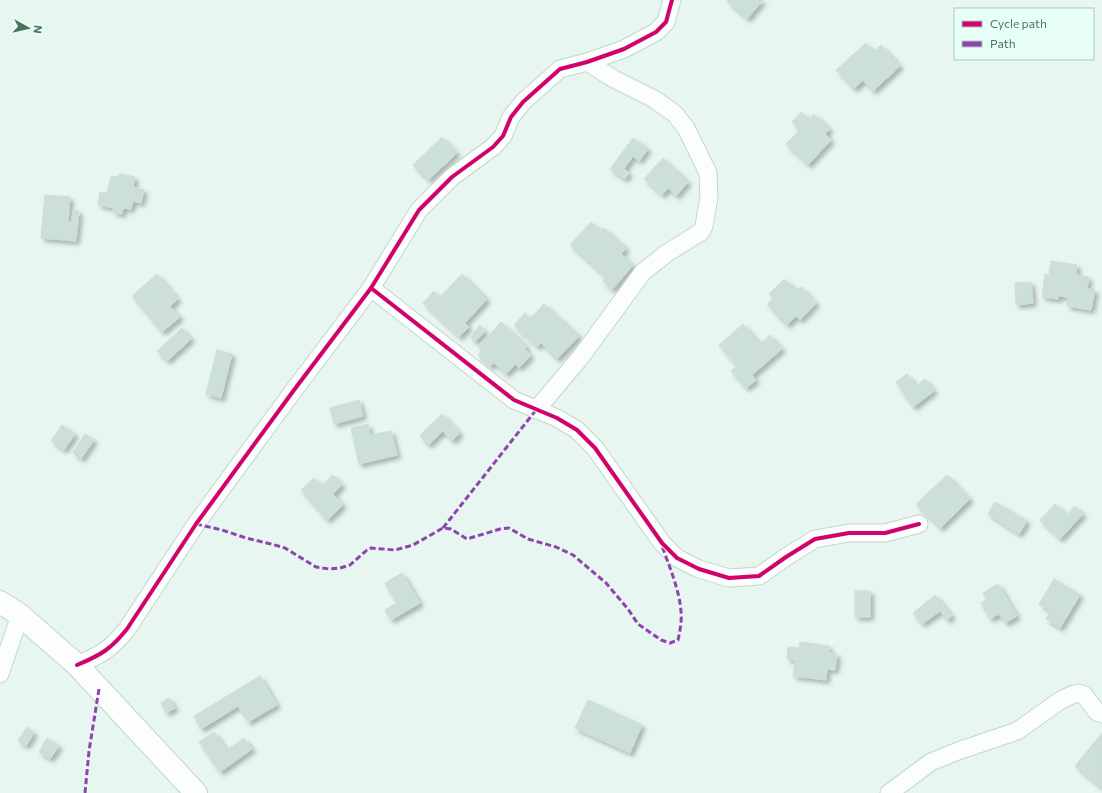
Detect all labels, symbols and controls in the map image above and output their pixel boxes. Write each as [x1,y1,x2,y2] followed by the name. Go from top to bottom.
[8,8,48,48] north arrow
[954,8,1094,60] legend
[990,16,1047,30] text: Cycle path
[31,24,45,34] text: N
[990,36,1016,50] text: Path

